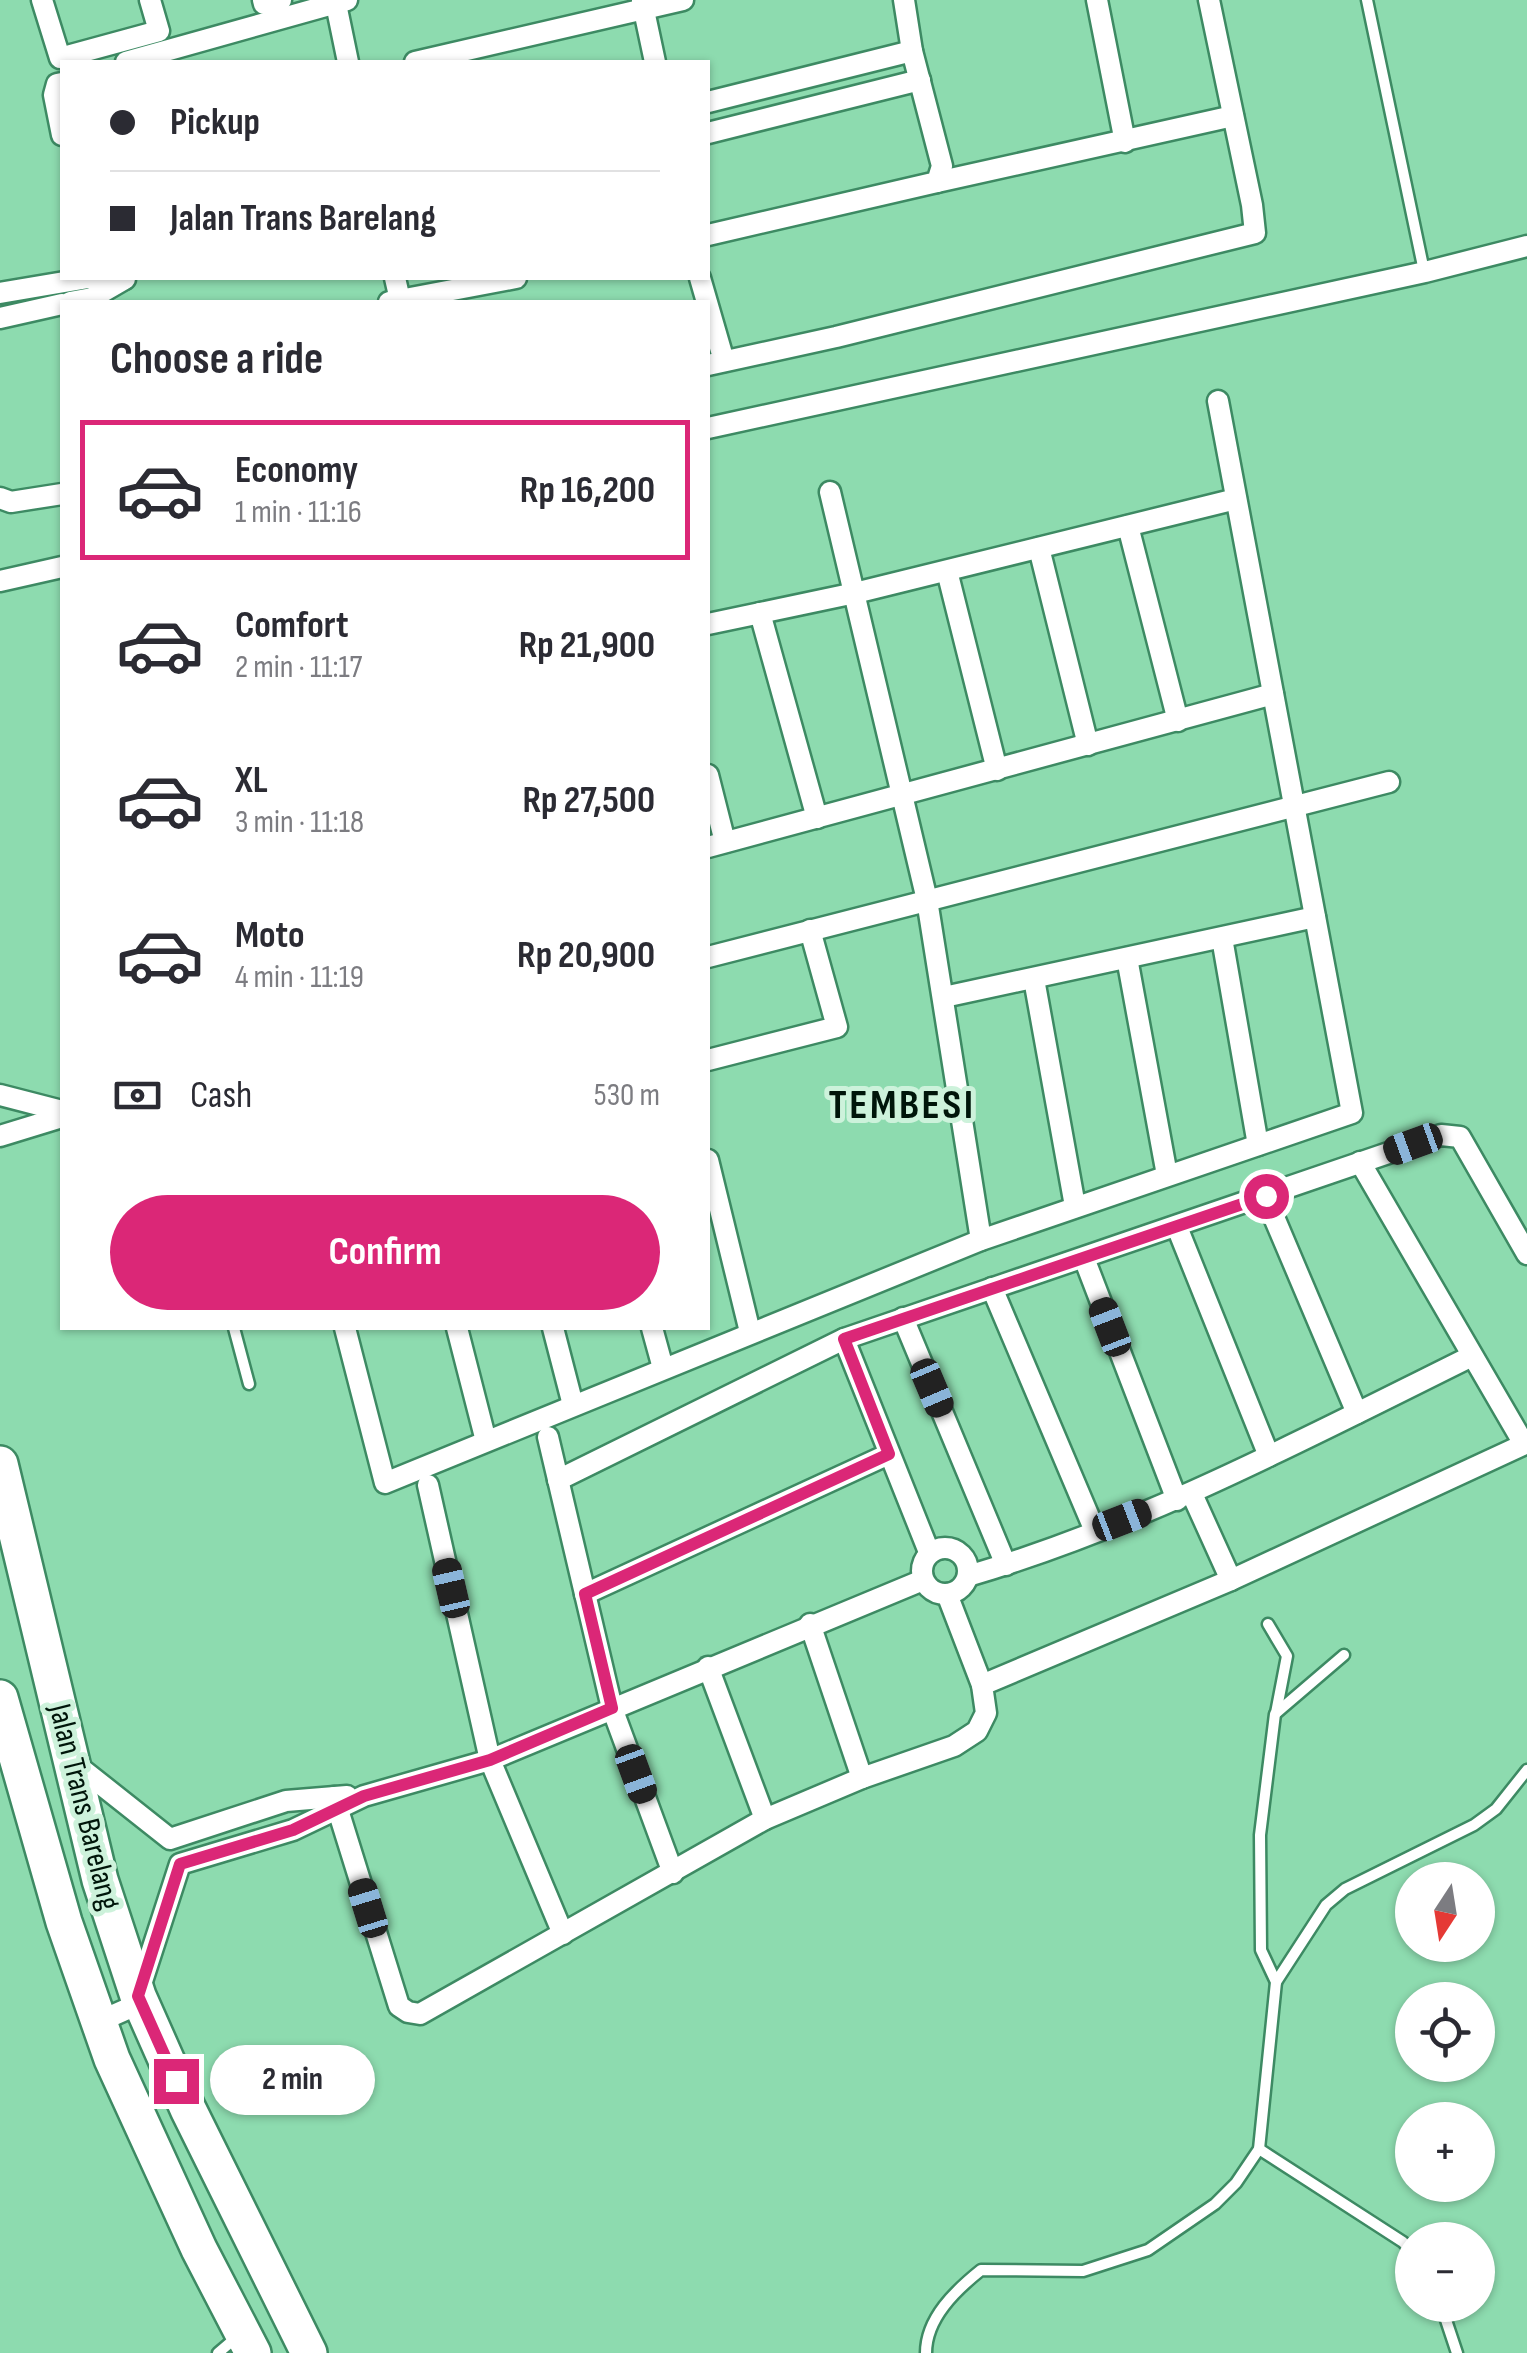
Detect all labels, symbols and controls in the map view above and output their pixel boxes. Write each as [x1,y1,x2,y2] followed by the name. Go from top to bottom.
[170,100,260,145] text: Pickup
[170,196,436,241] text: Jalan Trans Barelang
[110,332,323,387] text: Choose a ride
[115,445,205,535] icon: car
[235,448,358,493] text: Economy
[520,468,655,513] text: Rp 16,200
[235,493,362,532] text: 1 min · 11:16
[115,600,205,690] icon: car
[235,603,349,648] text: Comfort
[519,623,655,668] text: Rp 21,900
[235,648,362,687] text: 2 min · 11:17
[115,755,205,845] icon: car
[235,758,268,803] text: XL
[522,778,655,823] text: Rp 27,500
[235,803,364,842] text: 3 min · 11:18
[115,910,205,1000] icon: car
[235,913,305,958] text: Moto
[517,933,655,978] text: Rp 20,900
[235,958,364,997] text: 4 min · 11:19
[110,1068,165,1123] icon: cash
[190,1073,252,1118] text: Cash
[594,1076,660,1115] text: 530 m
[829,1080,976,1131] district label: TEMBESI
[1380,1120,1446,1168] car
[1244,1174,1289,1219] route start
[110,1195,660,1310] button: Confirm
[1085,1294,1135,1360] car
[906,1355,958,1421] car
[1089,1495,1155,1545] car
[430,1555,472,1621] car
[39,1699,128,1914] street label: Jalan Trans Barelang
[612,1741,660,1807] car
[1395,1862,1495,1962] north arrow
[1395,1862,1495,2322] map controls
[345,1875,391,1941] car
[1395,1982,1495,2082] button: locate
[211,2046,376,2116] callout: 2 min
[154,2059,199,2104] route end
[262,2060,323,2099] text: 2 min
[1395,2102,1495,2202] button: +
[1395,2222,1495,2322] button: −

